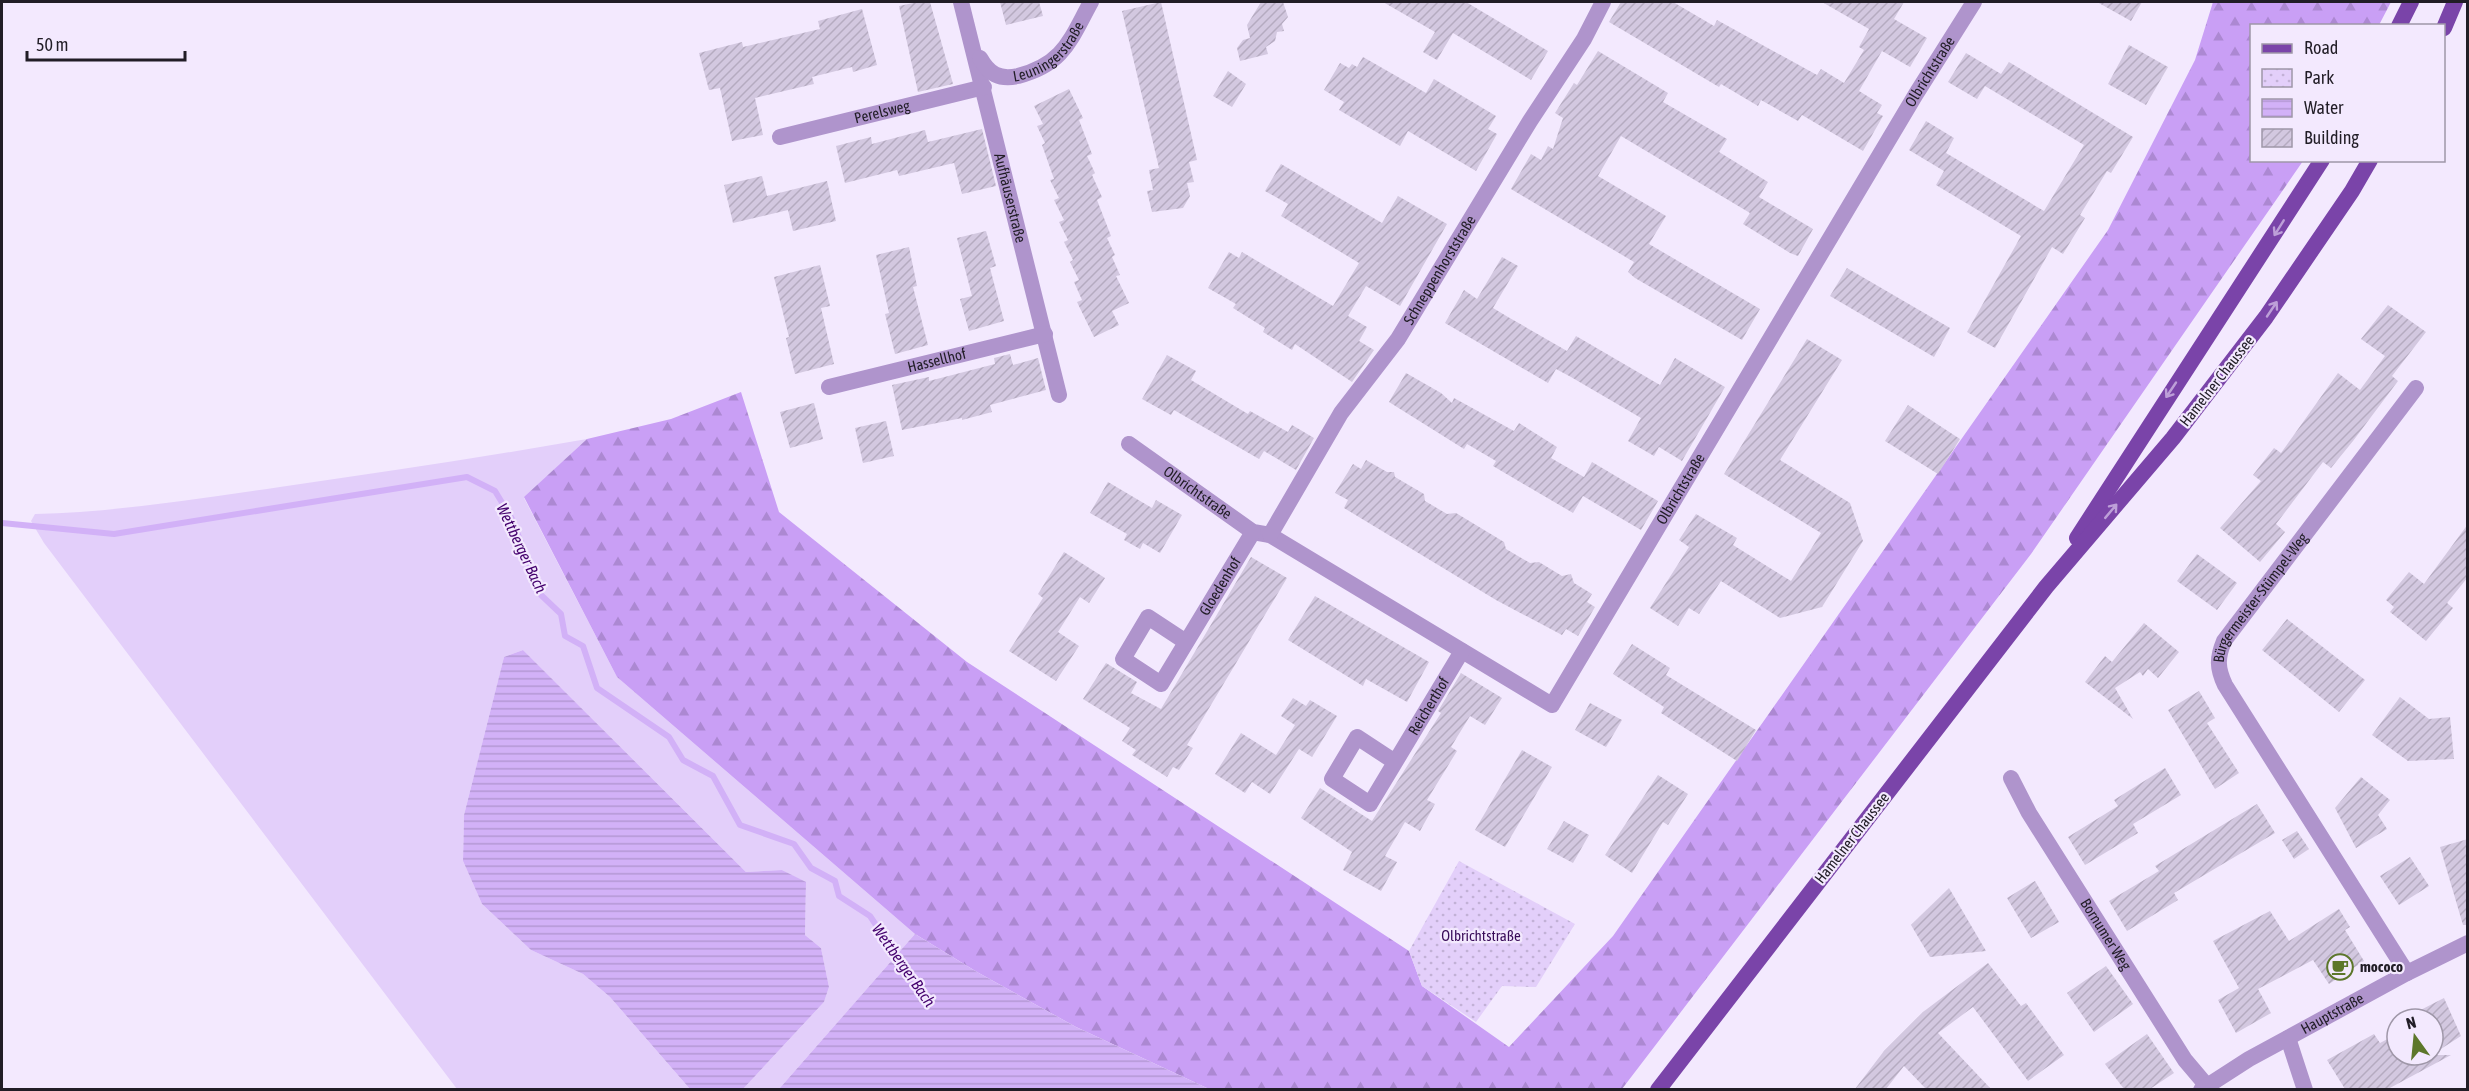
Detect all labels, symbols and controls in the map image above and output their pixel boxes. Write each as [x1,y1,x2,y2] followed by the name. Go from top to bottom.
[1011,18,1087,85] street label: Leuningerstraße
[27,24,184,62] scale bar
[2250,24,2445,162] legend
[1901,33,1958,110] street label: Olbrichtstraße
[36,34,68,55] text: 50 m
[2304,37,2338,58] text: Road
[2304,67,2334,88] text: Park
[852,96,912,127] street label: Perelsweg
[2304,97,2344,118] text: Water
[2304,127,2359,148] text: Building
[991,151,1030,244] street label: Aufhäuserstraße
[1400,212,1479,328] street label: Schneppenhorststraße
[2273,219,2285,236] one-way arrow
[2266,301,2278,318] one-way arrow
[2176,332,2257,429] street label: Hamelner Chaussee
[906,345,968,375] street label: Hassellhof
[2165,382,2177,398] one-way arrow
[1653,450,1708,527] street label: Olbrichtstraße
[1160,462,1235,522] street label: Olbrichtstraße
[492,500,551,596] water label: Wettberger Bach
[2105,503,2118,519] one-way arrow
[2210,529,2311,663] street label: Bürgermeister-Stümpel-Weg
[1196,554,1244,618] street label: Gloedenhof
[1404,674,1452,738] street label: Reicherthof
[1811,789,1892,886] street label: Hamelner Chaussee
[2077,895,2135,973] street label: Bornumer Weg
[868,920,939,1011] water label: Wettberger Bach
[1441,927,1521,944] park label: Olbrichtstraße
[2325,952,2355,982] cafe icon: mococo
[2360,958,2403,975] place label: mococo
[2298,989,2367,1037] street label: Hauptstraße
[2385,1007,2445,1067] north arrow
[2404,1013,2418,1032] text: N

